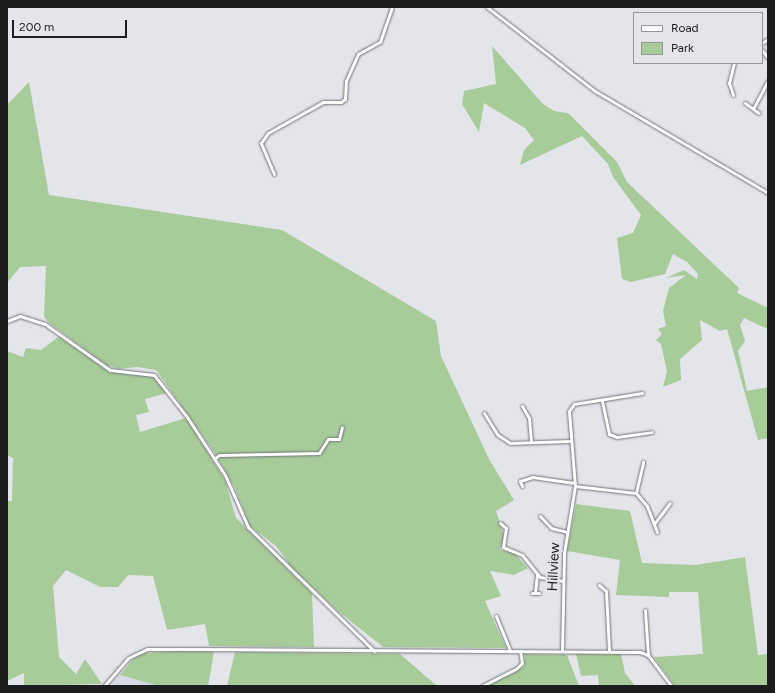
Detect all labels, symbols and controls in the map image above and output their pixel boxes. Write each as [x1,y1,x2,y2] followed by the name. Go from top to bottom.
[14,12,129,38] scale bar
[633,12,763,64] legend
[19,20,54,34] text: 200 m
[671,21,699,35] text: Road
[671,41,694,55] text: Park
[544,542,564,592] street label: Hillview

